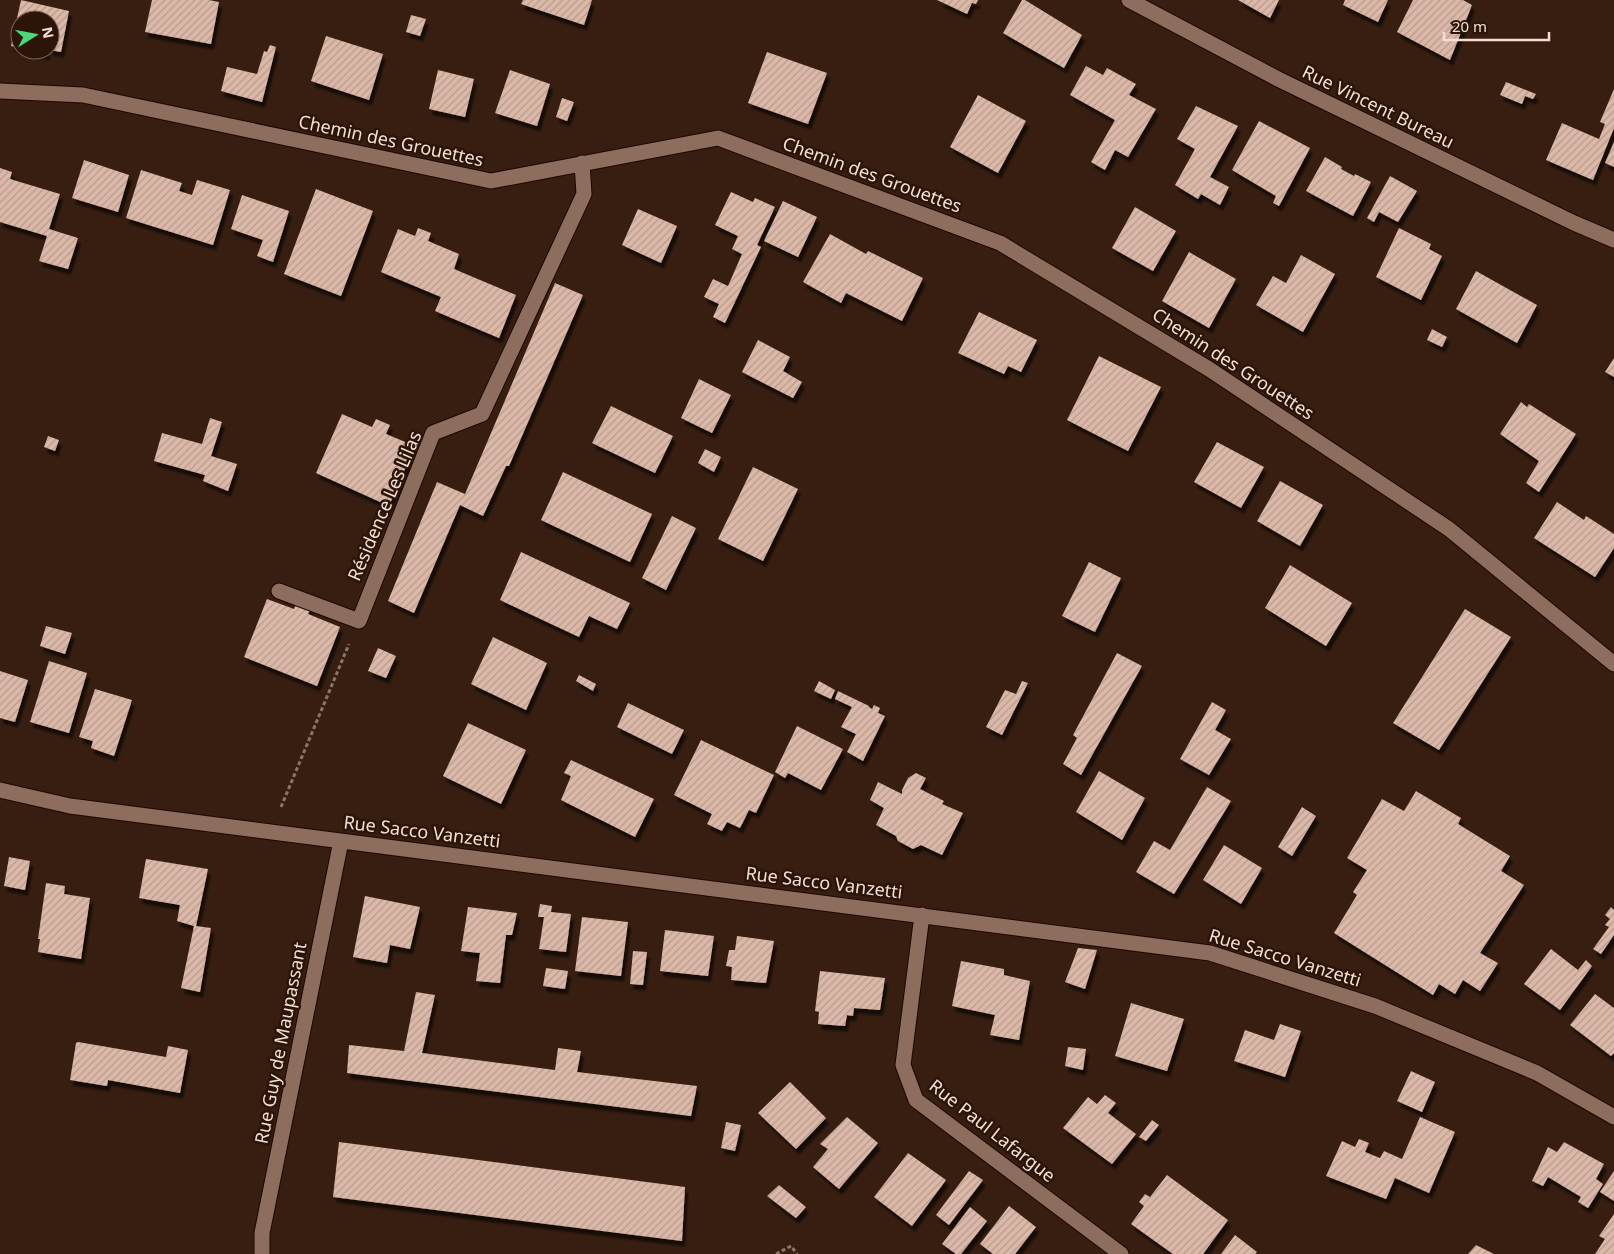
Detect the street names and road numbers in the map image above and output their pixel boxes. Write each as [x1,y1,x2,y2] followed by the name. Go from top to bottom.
[1299,59,1458,153] street label: Rue Vincent Bureau
[296,109,486,171] street label: Chemin des Grouettes
[780,131,965,218] street label: Chemin des Grouettes
[1148,302,1319,425] street label: Chemin des Grouettes
[342,427,427,584] street label: Résidence Les Lilas
[342,809,502,853] street label: Rue Sacco Vanzetti
[744,860,904,904] street label: Rue Sacco Vanzetti
[1206,922,1364,992] street label: Rue Sacco Vanzetti
[249,940,311,1146] street label: Rue Guy de Maupassant
[925,1073,1061,1187] street label: Rue Paul Lafargue

